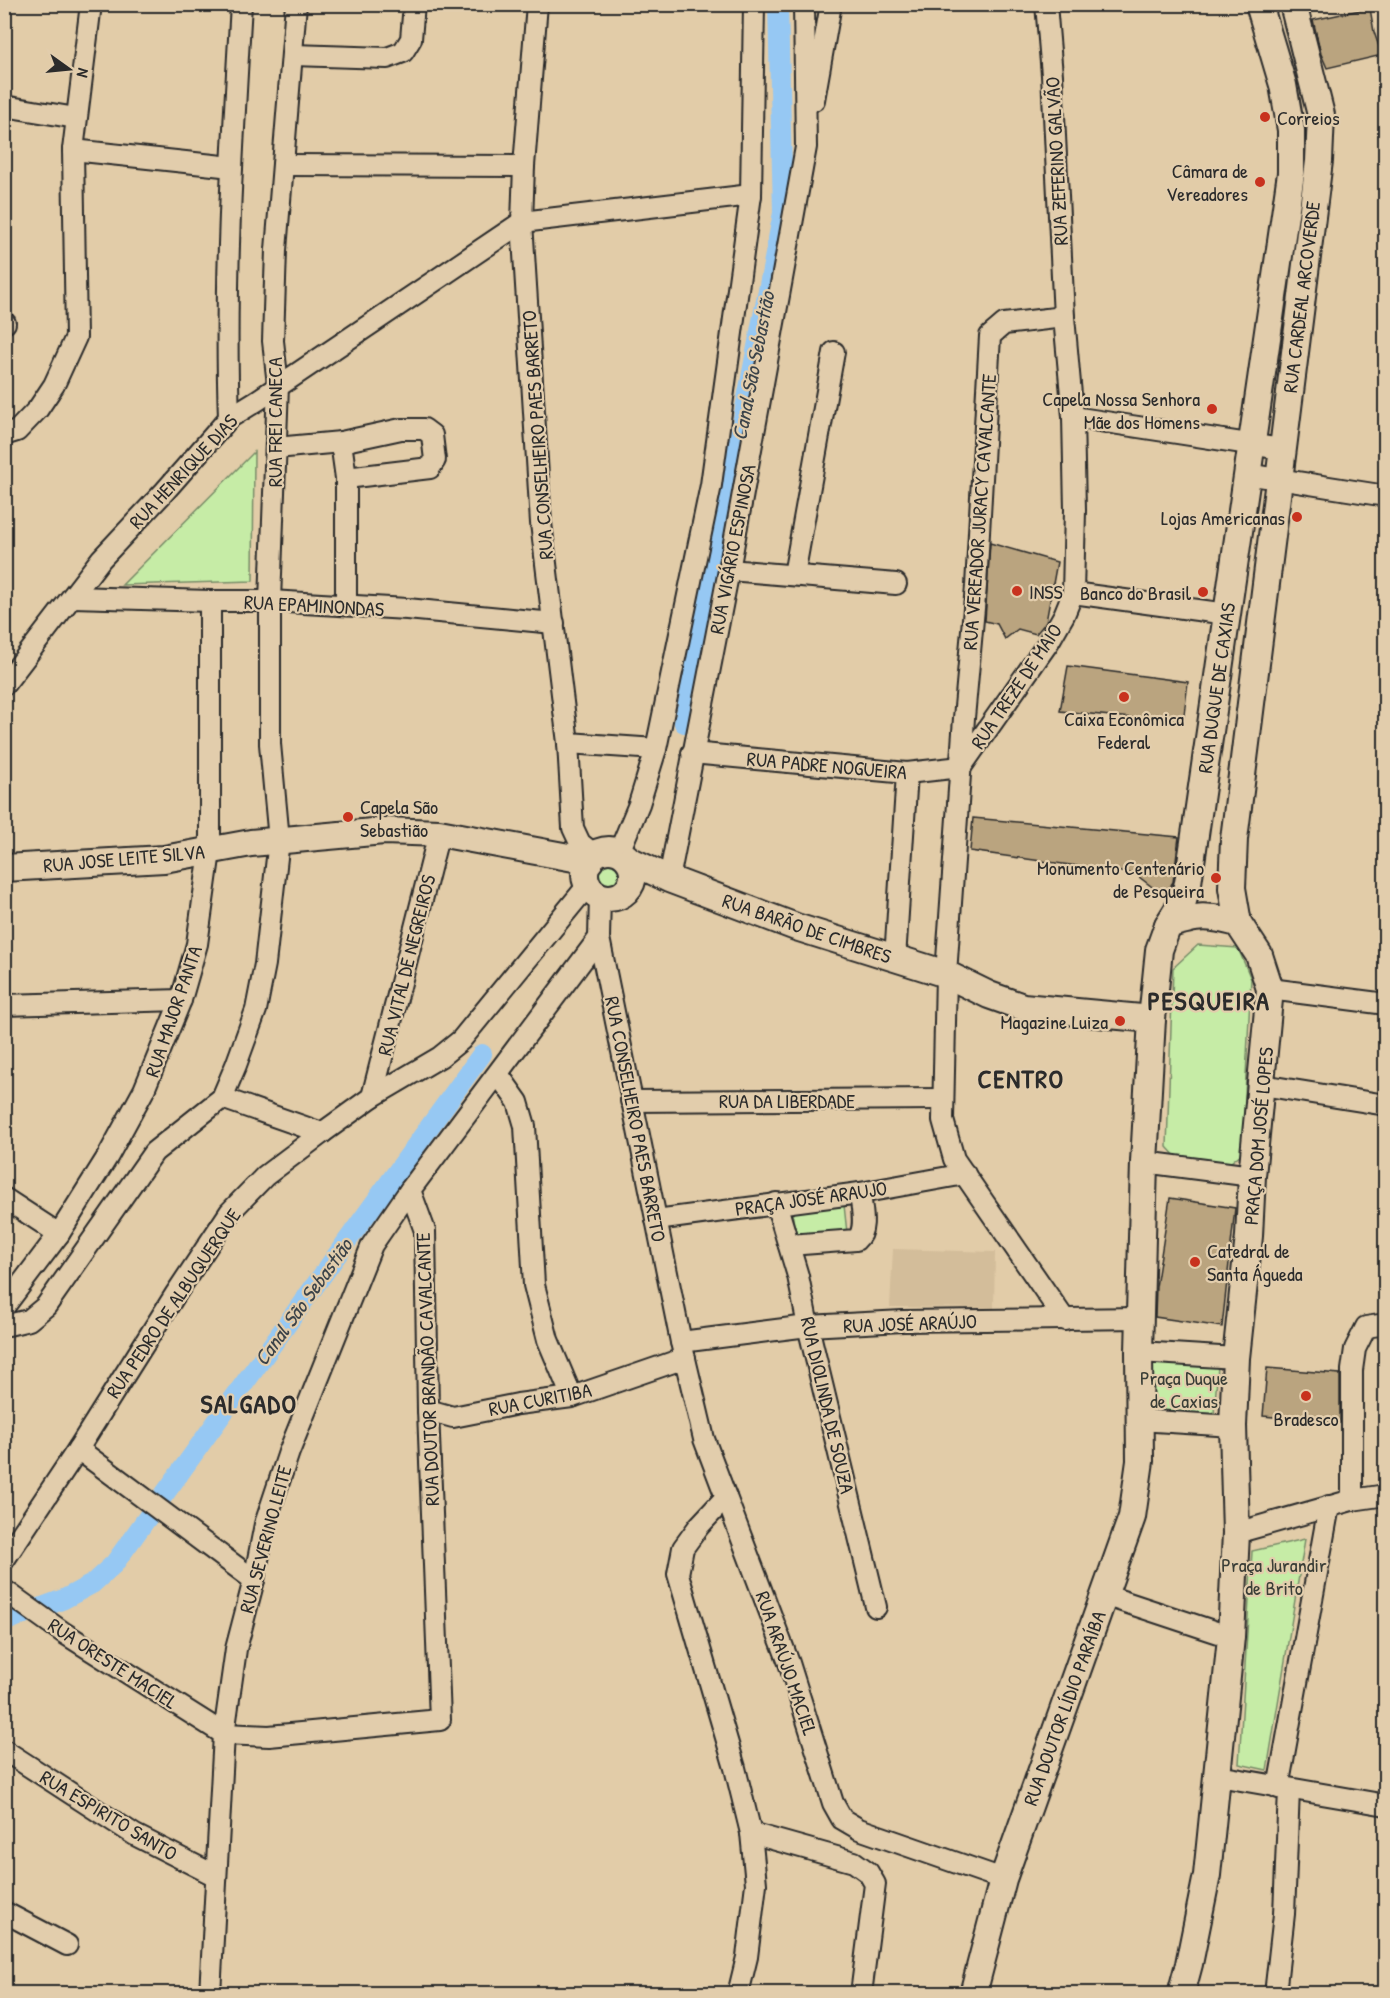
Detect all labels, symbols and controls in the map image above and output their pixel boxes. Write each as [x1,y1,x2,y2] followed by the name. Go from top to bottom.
[39,39,99,99] north arrow
[72,66,95,80] text: N
[1038,76,1074,246] street label: RUA ZEFERINO GALVÃO
[1277,104,1340,131] place label: Correios
[1258,110,1272,124] marker: Correios
[1166,157,1248,207] place label: Câmara de Vereadores
[1253,175,1267,189] marker: Câmara de Vereadores
[1276,200,1326,394] street label: RUA CARDEAL ARCOVERDE
[724,288,782,443] water label: Canal São Sebastião
[515,310,559,560] street label: RUA CONSELHEIRO PAES BARRETO
[261,357,288,487] street label: RUA FREI CANECA
[956,373,1002,651] street label: RUA VEREADOR JURACY CAVALCANTE
[1042,385,1200,435] place label: Capela Nossa Senhora Mãe dos Homens
[1205,402,1219,416] marker: Capela Nossa Senhora Mãe dos Homens
[123,408,243,534] street label: RUA HENRIQUE DIAS
[702,462,762,636] street label: RUA VIGÁRIO ESPINOSA
[1161,504,1285,531] place label: Lojas Americanas
[1290,510,1304,524] marker: Lojas Americanas
[1029,578,1063,605] place label: INSS
[1080,579,1192,606] place label: Banco do Brasil
[1010,584,1024,598] marker: INSS
[1196,585,1210,599] marker: Banco do Brasil
[243,588,385,622] street label: RUA EPAMINONDAS
[1191,601,1241,775] street label: RUA DUQUE DE CAXIAS
[964,618,1068,754] street label: RUA TREZE DE MAIO
[1117,690,1131,704] marker: Caixa Econômica Federal
[1064,705,1184,755] place label: Caixa Econômica Federal
[746,745,908,785] street label: RUA PADRE NOGUEIRA
[360,793,438,843] place label: Capela São Sebastião
[341,810,355,824] marker: Capela São Sebastião
[42,837,206,878] street label: RUA JOSE LEITE SILVA
[1037,854,1204,904] place label: Monumento Centenário de Pesqueira
[1209,871,1223,885] marker: Monumento Centenário de Pesqueira
[370,872,442,1058] street label: RUA VITAL DE NEGREIROS
[719,886,895,970] street label: RUA BARÃO DE CIMBRES
[138,941,208,1080] street label: RUA MAJOR PANTA
[1148,983,1270,1018] district label: PESQUEIRA
[599,994,673,1244] street label: RUA CONSELHEIRO PAES BARRETO
[1001,1008,1108,1035] place label: Magazine Luiza
[1113,1014,1127,1028] marker: Magazine Luiza
[1237,1046,1279,1226] street label: PRAÇA DOM JOSÉ LOPES
[977,1061,1065,1096] district label: CENTRO
[719,1087,855,1114] street label: RUA DA LIBERDADE
[733,1174,889,1222] street label: PRAÇA JOSÉ ARAUJO
[99,1203,247,1403] street label: RUA PEDRO DE ALBUQUERQUE
[247,1231,360,1371] water label: Canal São Sebastião
[409,1232,445,1506] street label: RUA DOUTOR BRANDÃO CAVALCANTE
[1207,1237,1303,1287] place label: Catedral de Santa Águeda
[1188,1255,1202,1269] marker: Catedral de Santa Águeda
[843,1307,977,1339] street label: RUA JOSÉ ARAÚJO
[795,1314,862,1496] street label: RUA DIOLINDA DE SOUZA
[1140,1364,1228,1414] park label: Praça Duque de Caxias
[486,1376,594,1422] street label: RUA CURITIBA
[201,1386,297,1421] district label: SALGADO
[1299,1389,1313,1403] marker: Bradesco
[1274,1405,1338,1432] place label: Bradesco
[232,1462,298,1616] street label: RUA SEVERINO LEITE
[1221,1551,1327,1601] park label: Praça Jurandir de Brito
[750,1587,824,1739] street label: RUA ARAÚJO MACIEL
[1016,1607,1112,1809] street label: RUA DOUTOR LÍDIO PARAÍBA
[43,1611,183,1715] street label: RUA ORESTE MACIEL
[35,1763,183,1867] street label: RUA ESPIRITO SANTO

